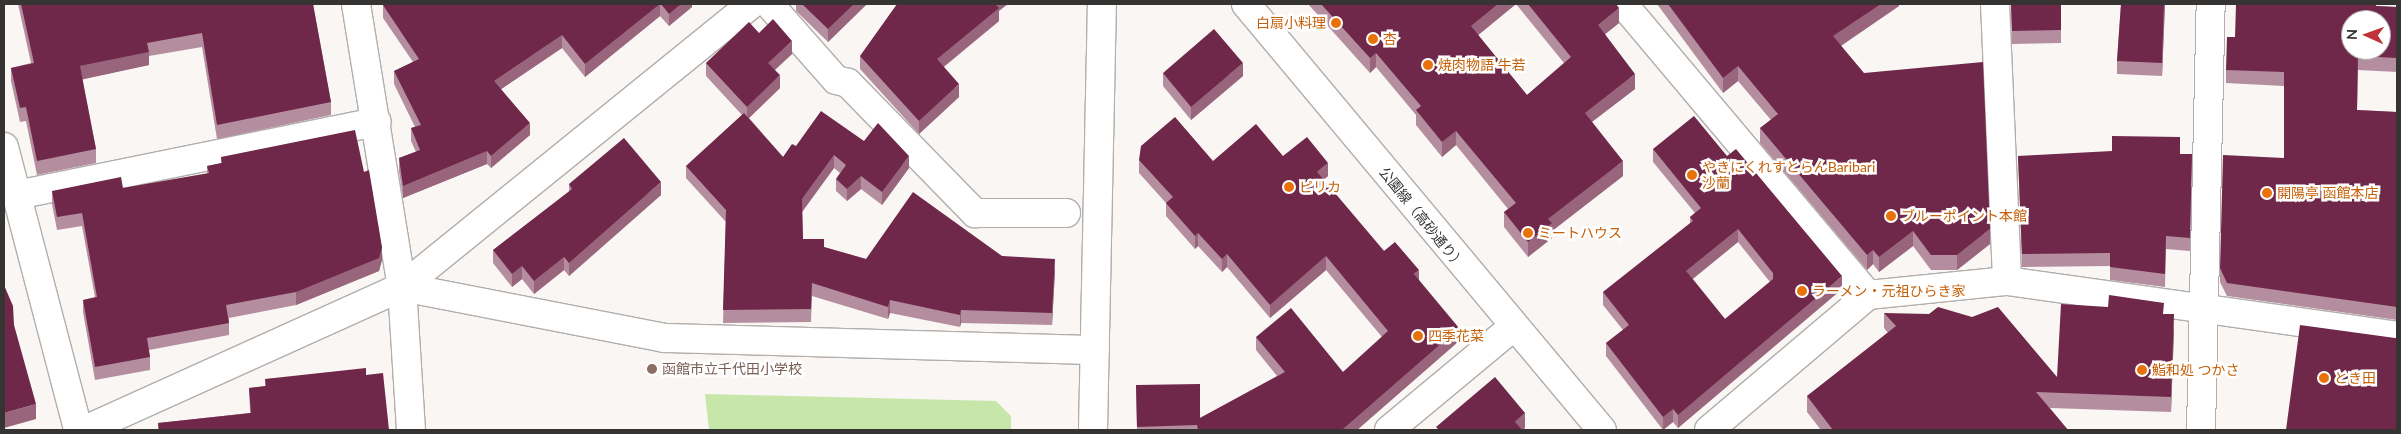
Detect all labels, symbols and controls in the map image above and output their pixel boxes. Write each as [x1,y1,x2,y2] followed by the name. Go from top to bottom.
[2341,10,2391,60] north arrow
[1256,15,1326,31] place label: 白扇小料理
[1330,17,1342,29] marker: 白扇小料理
[2343,29,2360,40] text: N
[1383,31,1397,47] place label: 杏
[1367,33,1379,45] marker: 杏
[1438,57,1526,73] place label: 焼肉物語 牛若
[1422,59,1434,71] marker: 焼肉物語 牛若
[1702,159,1876,192] place label: やきにくれすとらんBaribari 沙蘭
[1376,164,1468,272] street label: 公園線（高砂通り）
[1686,169,1698,181] marker: やきにくれすとらんBaribari 沙蘭
[1299,179,1341,195] place label: ピリカ
[1283,181,1295,193] marker: ピリカ
[2277,185,2379,201] place label: 開陽亭 函館本店
[2261,187,2273,199] marker: 開陽亭 函館本店
[1901,208,2027,224] place label: ブルーポイント本館
[1885,210,1897,222] marker: ブルーポイント本館
[1538,225,1622,241] place label: ミートハウス
[1522,227,1534,239] marker: ミートハウス
[1812,283,1966,299] place label: ラーメン・元祖ひらき家
[1796,285,1808,297] marker: ラーメン・元祖ひらき家
[1428,328,1484,344] place label: 四季花菜
[1412,330,1424,342] marker: 四季花菜
[662,361,802,377] place label: 函館市立千代田小学校
[2152,362,2240,378] place label: 鮨和処 つかさ
[646,363,658,375] marker: 函館市立千代田小学校
[2136,364,2148,376] marker: 鮨和処 つかさ
[2334,370,2376,386] place label: とき田
[2318,372,2330,384] marker: とき田

